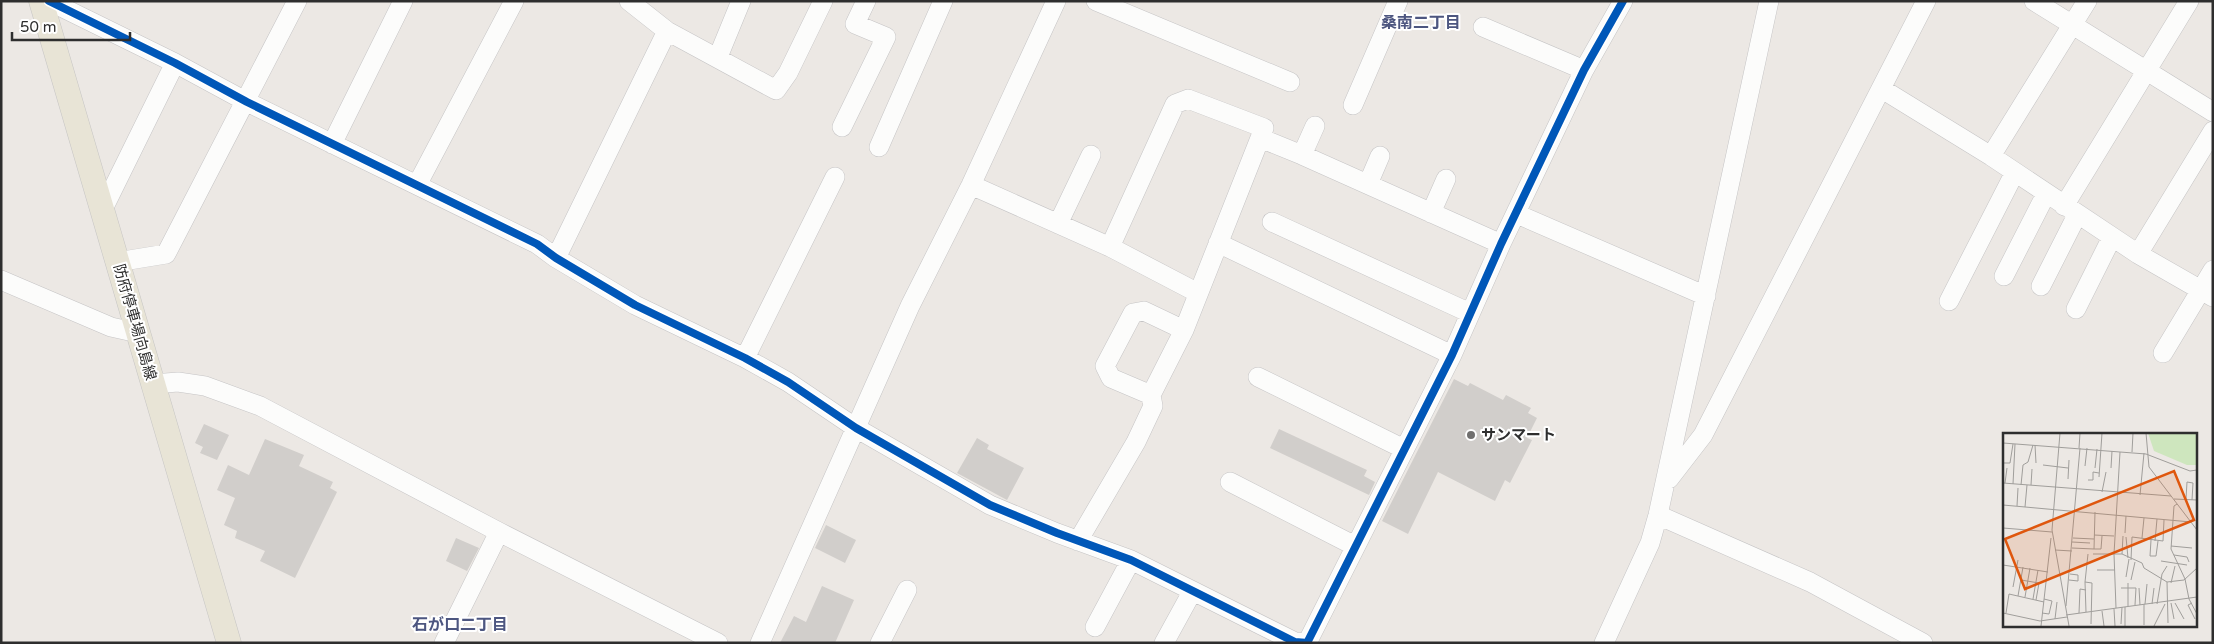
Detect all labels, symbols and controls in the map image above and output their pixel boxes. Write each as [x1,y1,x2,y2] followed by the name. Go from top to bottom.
[12,10,130,42] scale bar
[1381,13,1461,33] district label: 桑南二丁目
[20,18,57,36] text: 50 m
[110,262,160,382] street label: 防府停車場向島線
[1481,426,1556,444] place label: サンマート
[1465,429,1477,441] marker: サンマート
[2003,433,2196,626] inset map
[412,615,508,635] district label: 石が口二丁目

